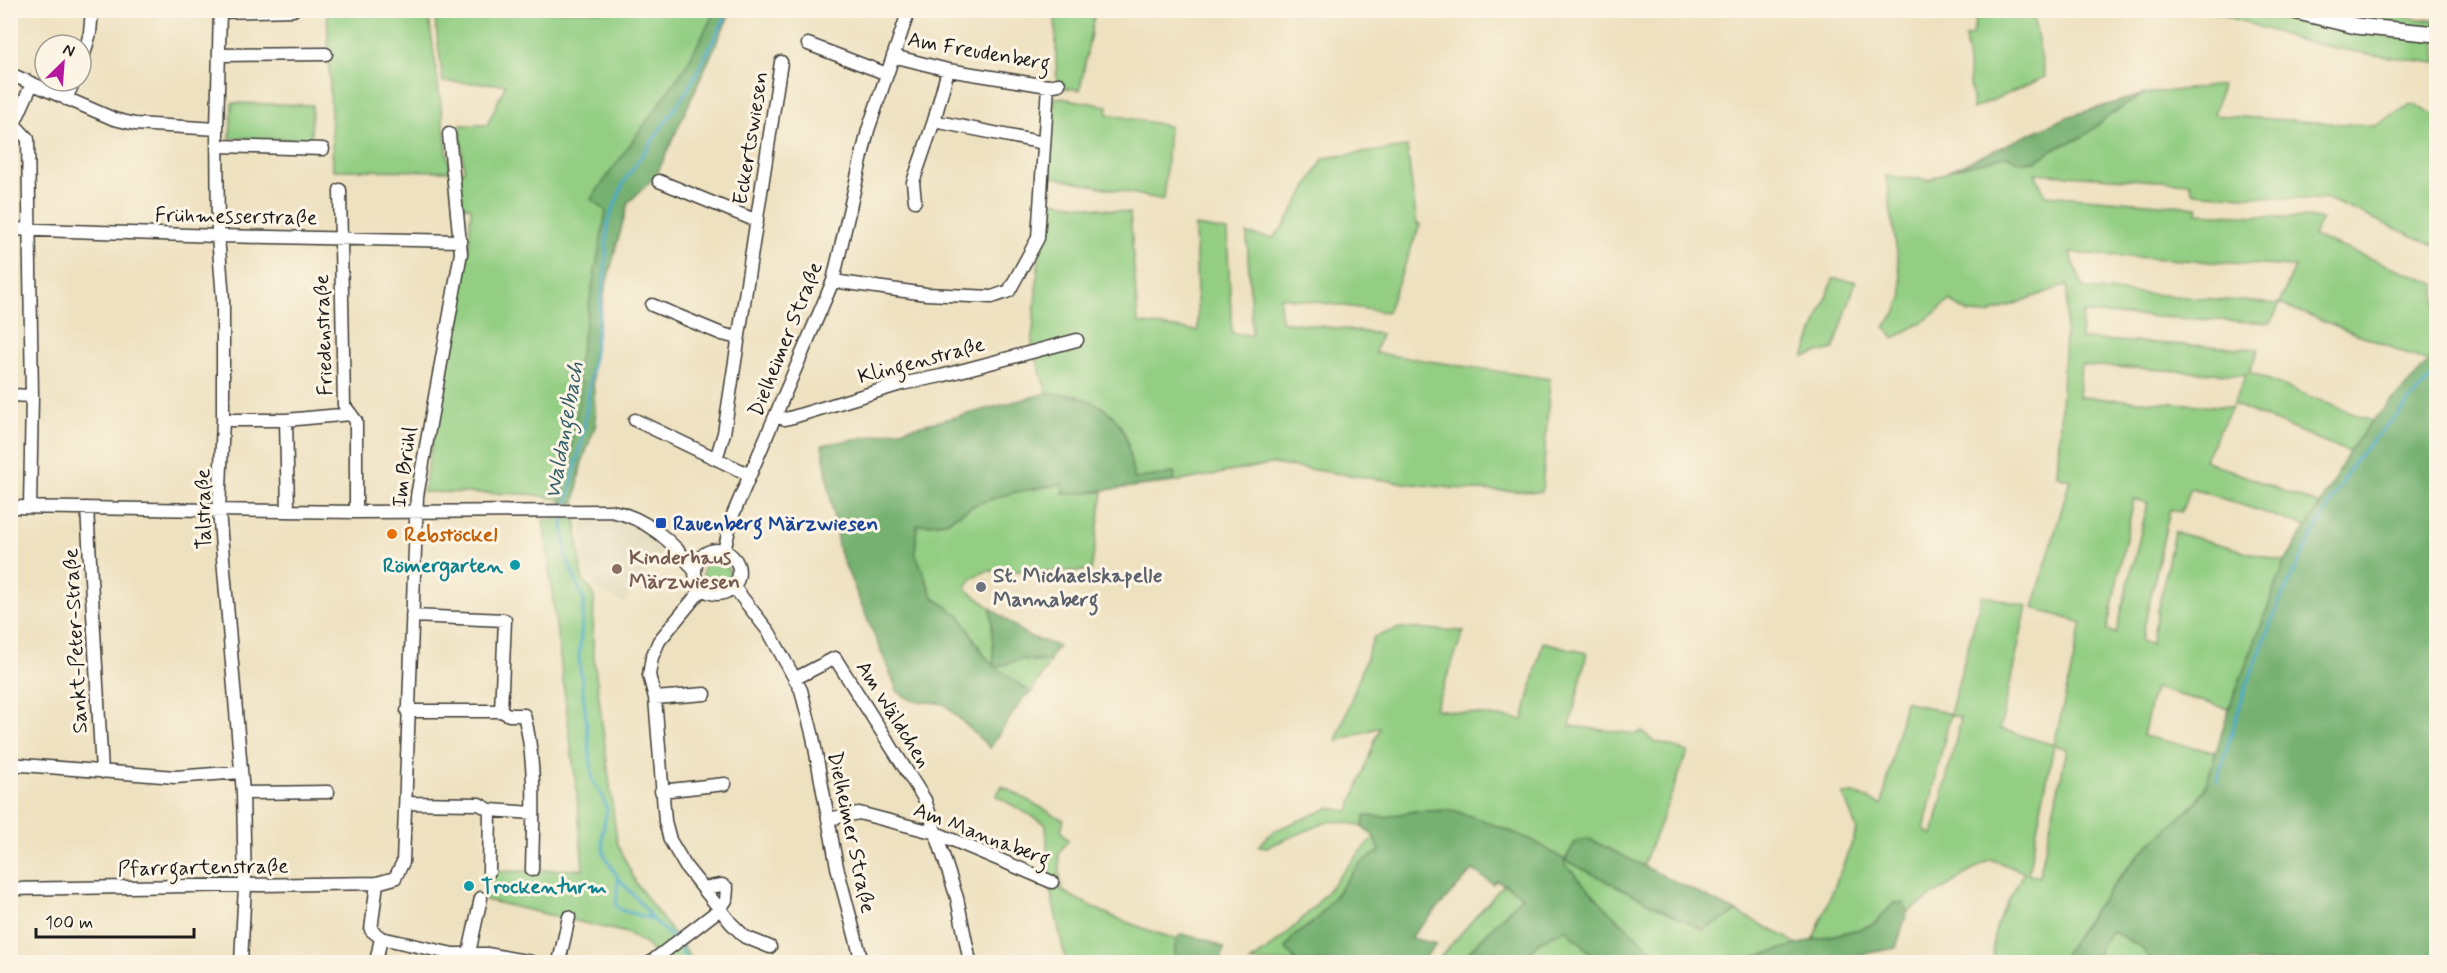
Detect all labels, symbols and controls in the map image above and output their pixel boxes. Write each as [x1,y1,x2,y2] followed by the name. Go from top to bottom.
[905,26,1052,80] street label: Am Freudenberg
[33,33,93,93] north arrow
[59,39,78,63] text: N
[727,69,775,207] street label: Eckertswiesen
[155,202,317,232] street label: Frühmesserstraße
[742,258,830,421] street label: Dielheimer Straße
[308,274,340,396] street label: Friedenstraße
[855,331,988,393] street label: Klingenstraße
[539,359,594,502] water label: Waldangelbach
[385,425,425,509] street label: Im Brühl
[189,468,219,550] street label: Talstraße
[673,510,878,540] place label: Rauenberg Märzwiesen
[654,516,668,530] marker: Rauenberg Märzwiesen
[404,521,497,549] place label: Rebstöckel
[385,527,399,541] marker: Rebstöckel
[629,544,740,596] place label: Kinderhaus Märzwiesen
[57,548,95,734] street label: Sankt-Peter-Straße
[383,552,504,582] place label: Römergarten
[508,558,522,572] marker: Römergarten
[610,562,624,576] marker: Kinderhaus Märzwiesen
[993,562,1162,616] place label: St. Michaelskapelle Mannaberg
[974,580,988,594] marker: St. Michaelskapelle Mannaberg
[849,656,937,774] street label: Am Wäldchen
[820,749,882,916] street label: Dielheimer Straße
[909,796,1054,876] street label: Am Mannaberg
[117,853,289,885] street label: Pfarrgartenstraße
[481,873,607,901] place label: Trockenturm
[462,879,476,893] marker: Trockenturm
[36,901,194,939] scale bar
[45,911,93,935] text: 100 m

